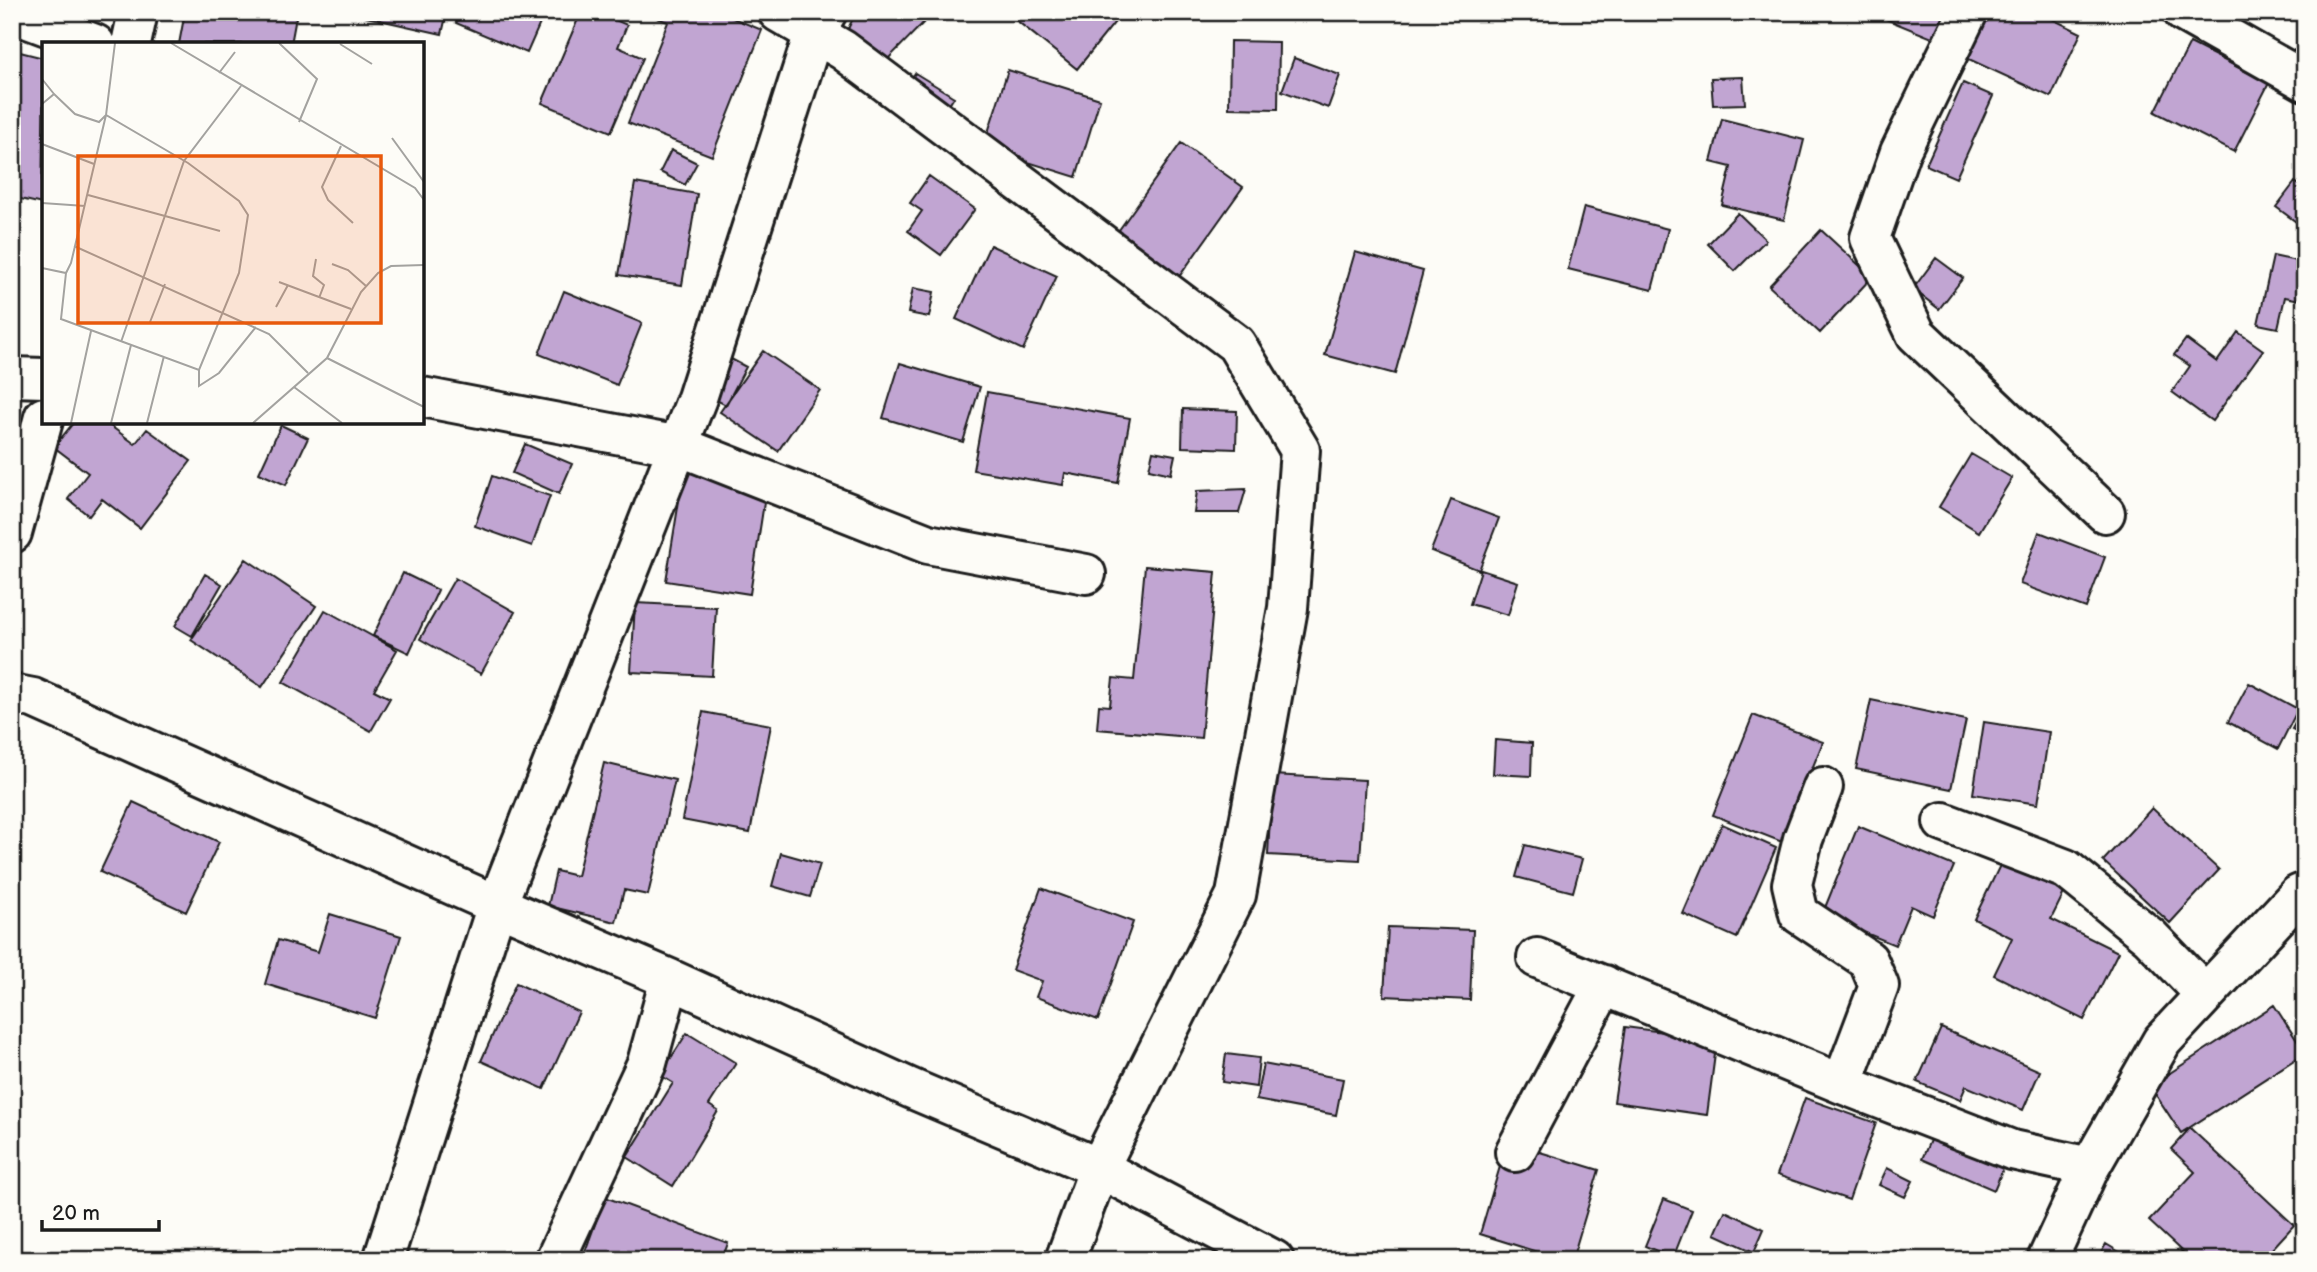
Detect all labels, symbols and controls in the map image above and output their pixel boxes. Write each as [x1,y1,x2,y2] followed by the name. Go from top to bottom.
[42,42,424,424] inset map
[42,1188,159,1232] scale bar
[52,1201,100,1226] text: 20 m

